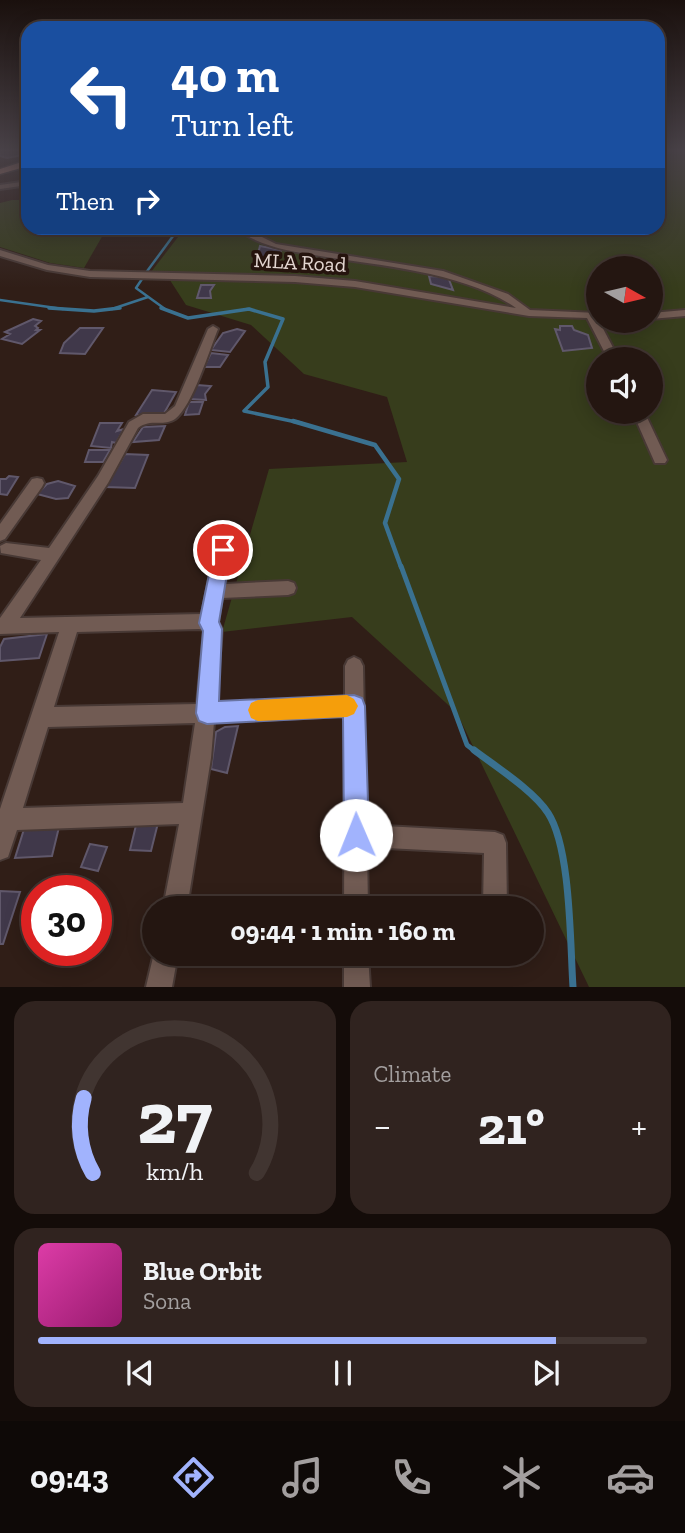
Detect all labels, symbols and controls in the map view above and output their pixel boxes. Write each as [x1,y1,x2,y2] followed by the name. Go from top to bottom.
[171,46,279,105] text: 40 m
[56,49,147,140] icon: left
[171,106,293,144] text: Turn left
[128,182,166,220] icon: right
[56,185,114,217] text: Then
[253,247,347,277] street label: MLA Road
[586,256,663,332] north arrow
[586,256,663,424] map controls
[586,347,663,424] button: sound
[193,520,253,580] pin
[204,531,242,569] icon: arrive
[319,798,393,872] position arrow
[21,875,112,966] speed limit sign: 30
[231,915,455,947] text: 09:44 · 1 min · 160 m
[374,1060,451,1088] text: Climate
[137,1075,212,1163] text: 27
[478,1095,545,1157] text: 21°
[374,1103,391,1149] text: −
[631,1103,647,1149] text: +
[146,1156,203,1186] text: km/h
[143,1255,262,1287] text: Blue Orbit
[143,1287,191,1315] text: Sona
[121,1354,159,1392] icon: previous
[324,1354,362,1392] icon: pause
[527,1354,565,1392] icon: next
[169,1453,218,1502] icon: directions
[278,1453,327,1502] icon: music
[387,1453,436,1502] icon: phone
[497,1453,546,1502] icon: climate
[606,1453,655,1502] icon: car
[30,1458,109,1496] text: 09:43

